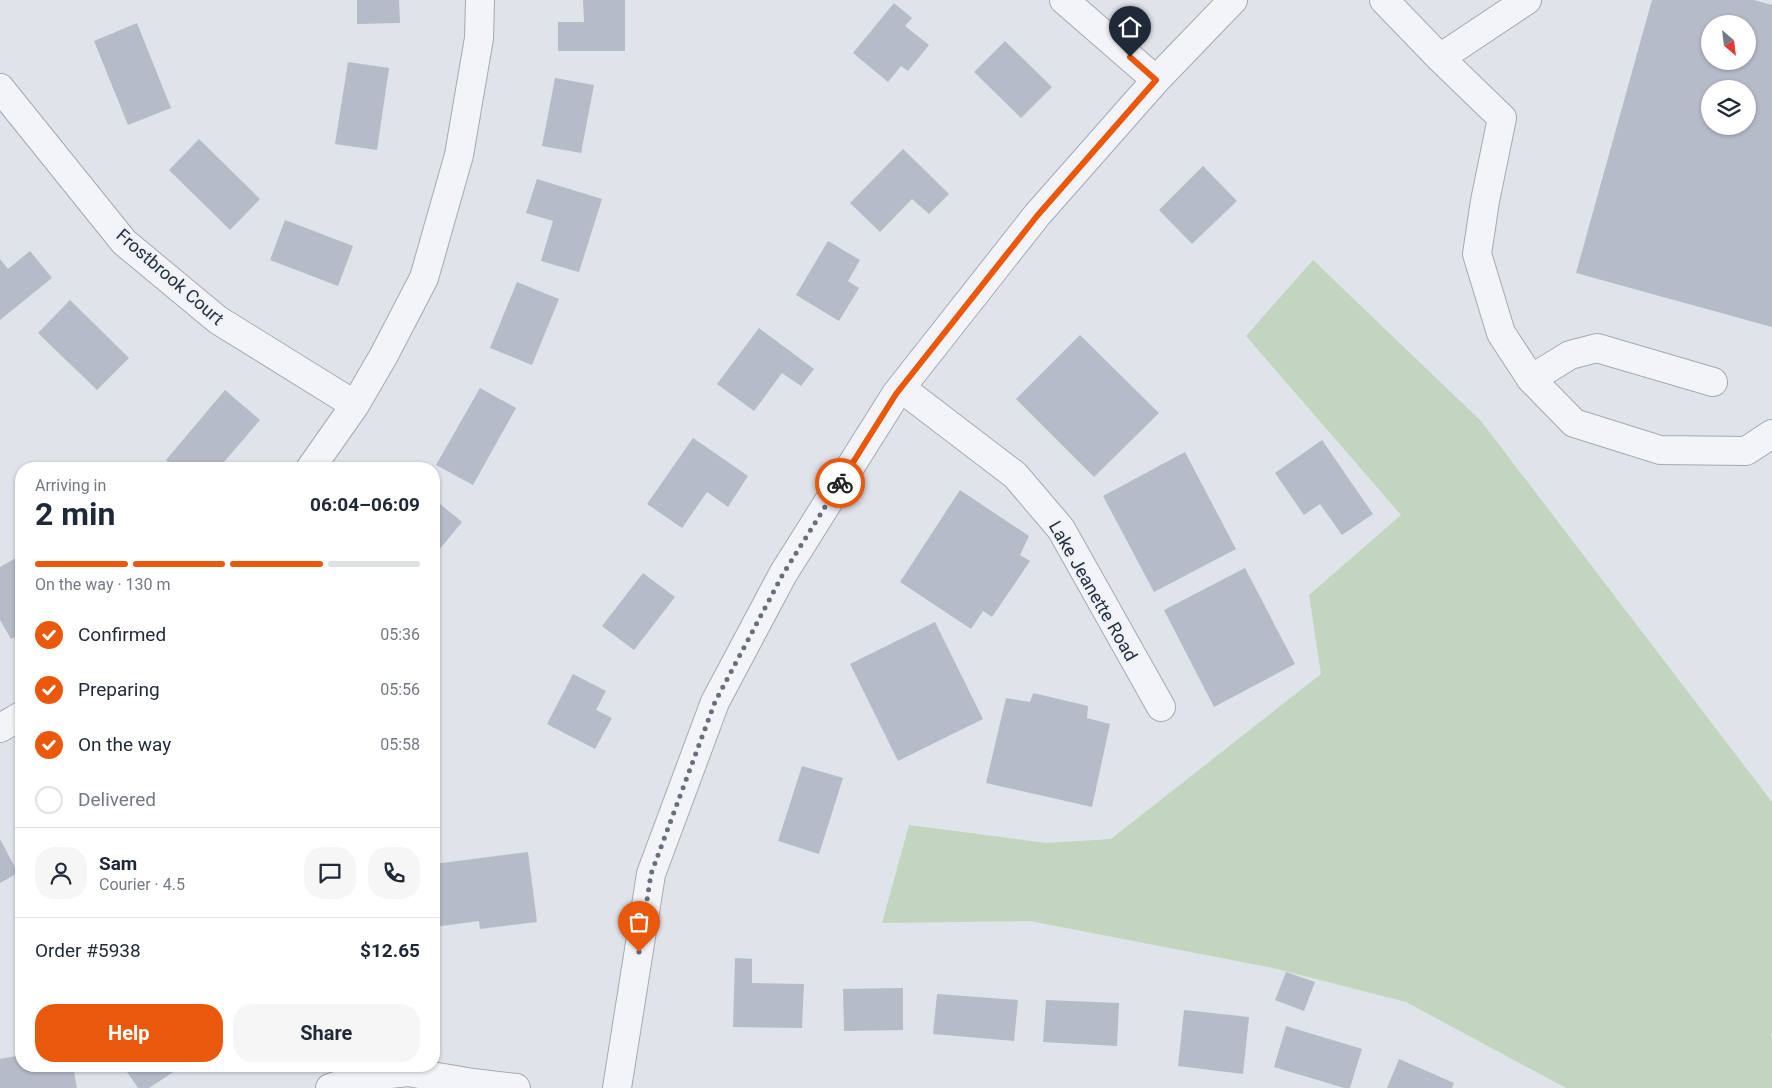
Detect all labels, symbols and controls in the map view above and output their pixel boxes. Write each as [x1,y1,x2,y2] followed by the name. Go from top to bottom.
[1109,6,1151,57] pin
[1116,13,1144,41] icon: home
[1701,15,1756,70] north arrow
[1701,15,1756,135] map controls
[1701,80,1756,135] button: layers
[112,224,228,329] street label: Frostbrook Court
[815,458,865,508] courier
[826,469,854,497] icon: bike
[35,476,106,495] text: Arriving in
[310,493,420,516] text: 06:04–06:09
[35,495,115,533] text: 2 min
[1045,517,1142,665] street label: Lake Jeanette Road
[35,575,171,594] text: On the way · 130 m
[35,621,63,649] icon: check
[78,623,166,646] text: Confirmed
[380,625,420,644] text: 05:36
[35,676,63,704] icon: check
[78,678,160,701] text: Preparing
[380,680,420,699] text: 05:56
[35,731,63,759] icon: check
[78,733,171,756] text: On the way
[380,735,420,754] text: 05:58
[78,788,156,811] text: Delivered
[35,847,87,899] button: person
[304,847,356,899] button: chat
[368,847,420,899] button: phone
[99,852,137,875] text: Sam
[99,875,185,894] text: Courier · 4.5
[618,901,660,952] pin
[625,908,653,936] icon: bag
[35,939,141,962] text: Order #5938
[360,939,420,962] text: $12.65
[35,1004,223,1062] button: Help
[233,1004,420,1062] button: Share

